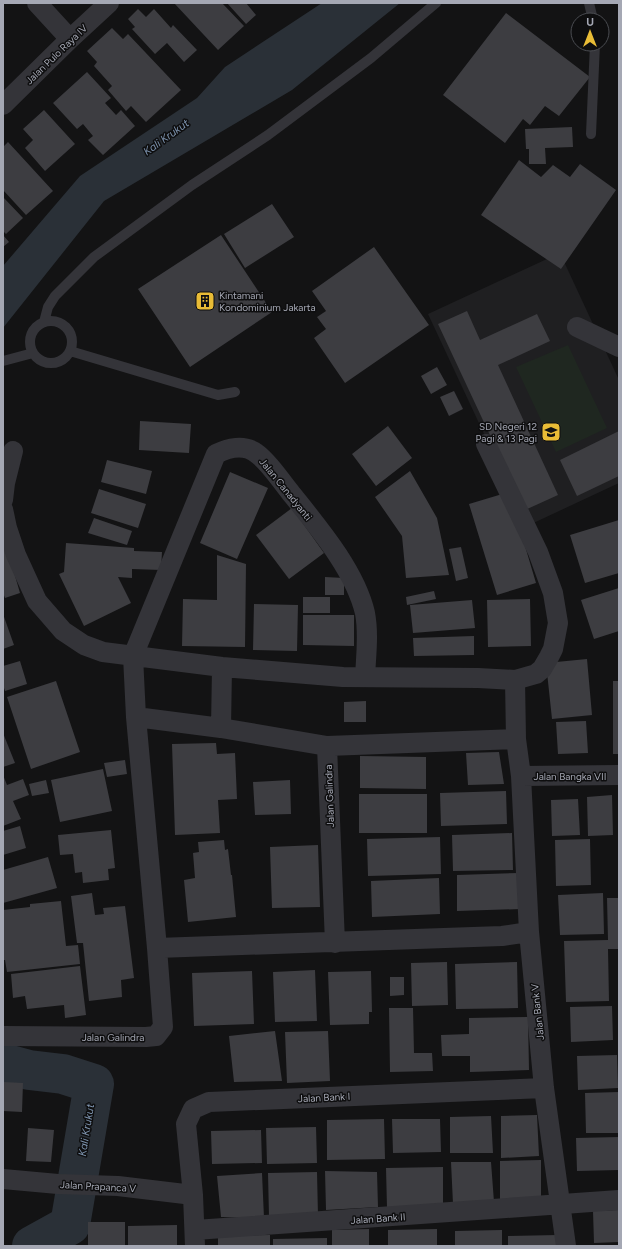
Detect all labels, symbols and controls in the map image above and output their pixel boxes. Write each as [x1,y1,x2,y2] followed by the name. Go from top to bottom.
[570,12,610,52] north arrow
[586,16,594,29] text: U
[23,21,90,87] street label: Jalan Pulo Raya IV
[141,116,192,158] water label: Kali Krukut
[219,289,316,314] place label: Kintamani Kondominium Jakarta
[194,290,216,312] building icon: Kintamani Kondominium Jakarta
[476,420,537,445] place label: SD Negeri 12 Pagi & 13 Pagi
[540,421,562,443] school or university icon: SD Negeri 12 Pagi & 13 Pagi
[257,456,315,523] street label: Jalan Canadyanti
[322,764,337,828] street label: Jalan Galindra
[534,770,606,783] street label: Jalan Bangka VII
[528,983,547,1041] street label: Jalan Bank V
[82,1031,144,1044] street label: Jalan Galindra
[298,1090,351,1105] street label: Jalan Bank I
[76,1102,97,1157] water label: Kali Krukut
[60,1178,136,1195] street label: Jalan Prapanca V
[350,1210,406,1227] street label: Jalan Bank II

